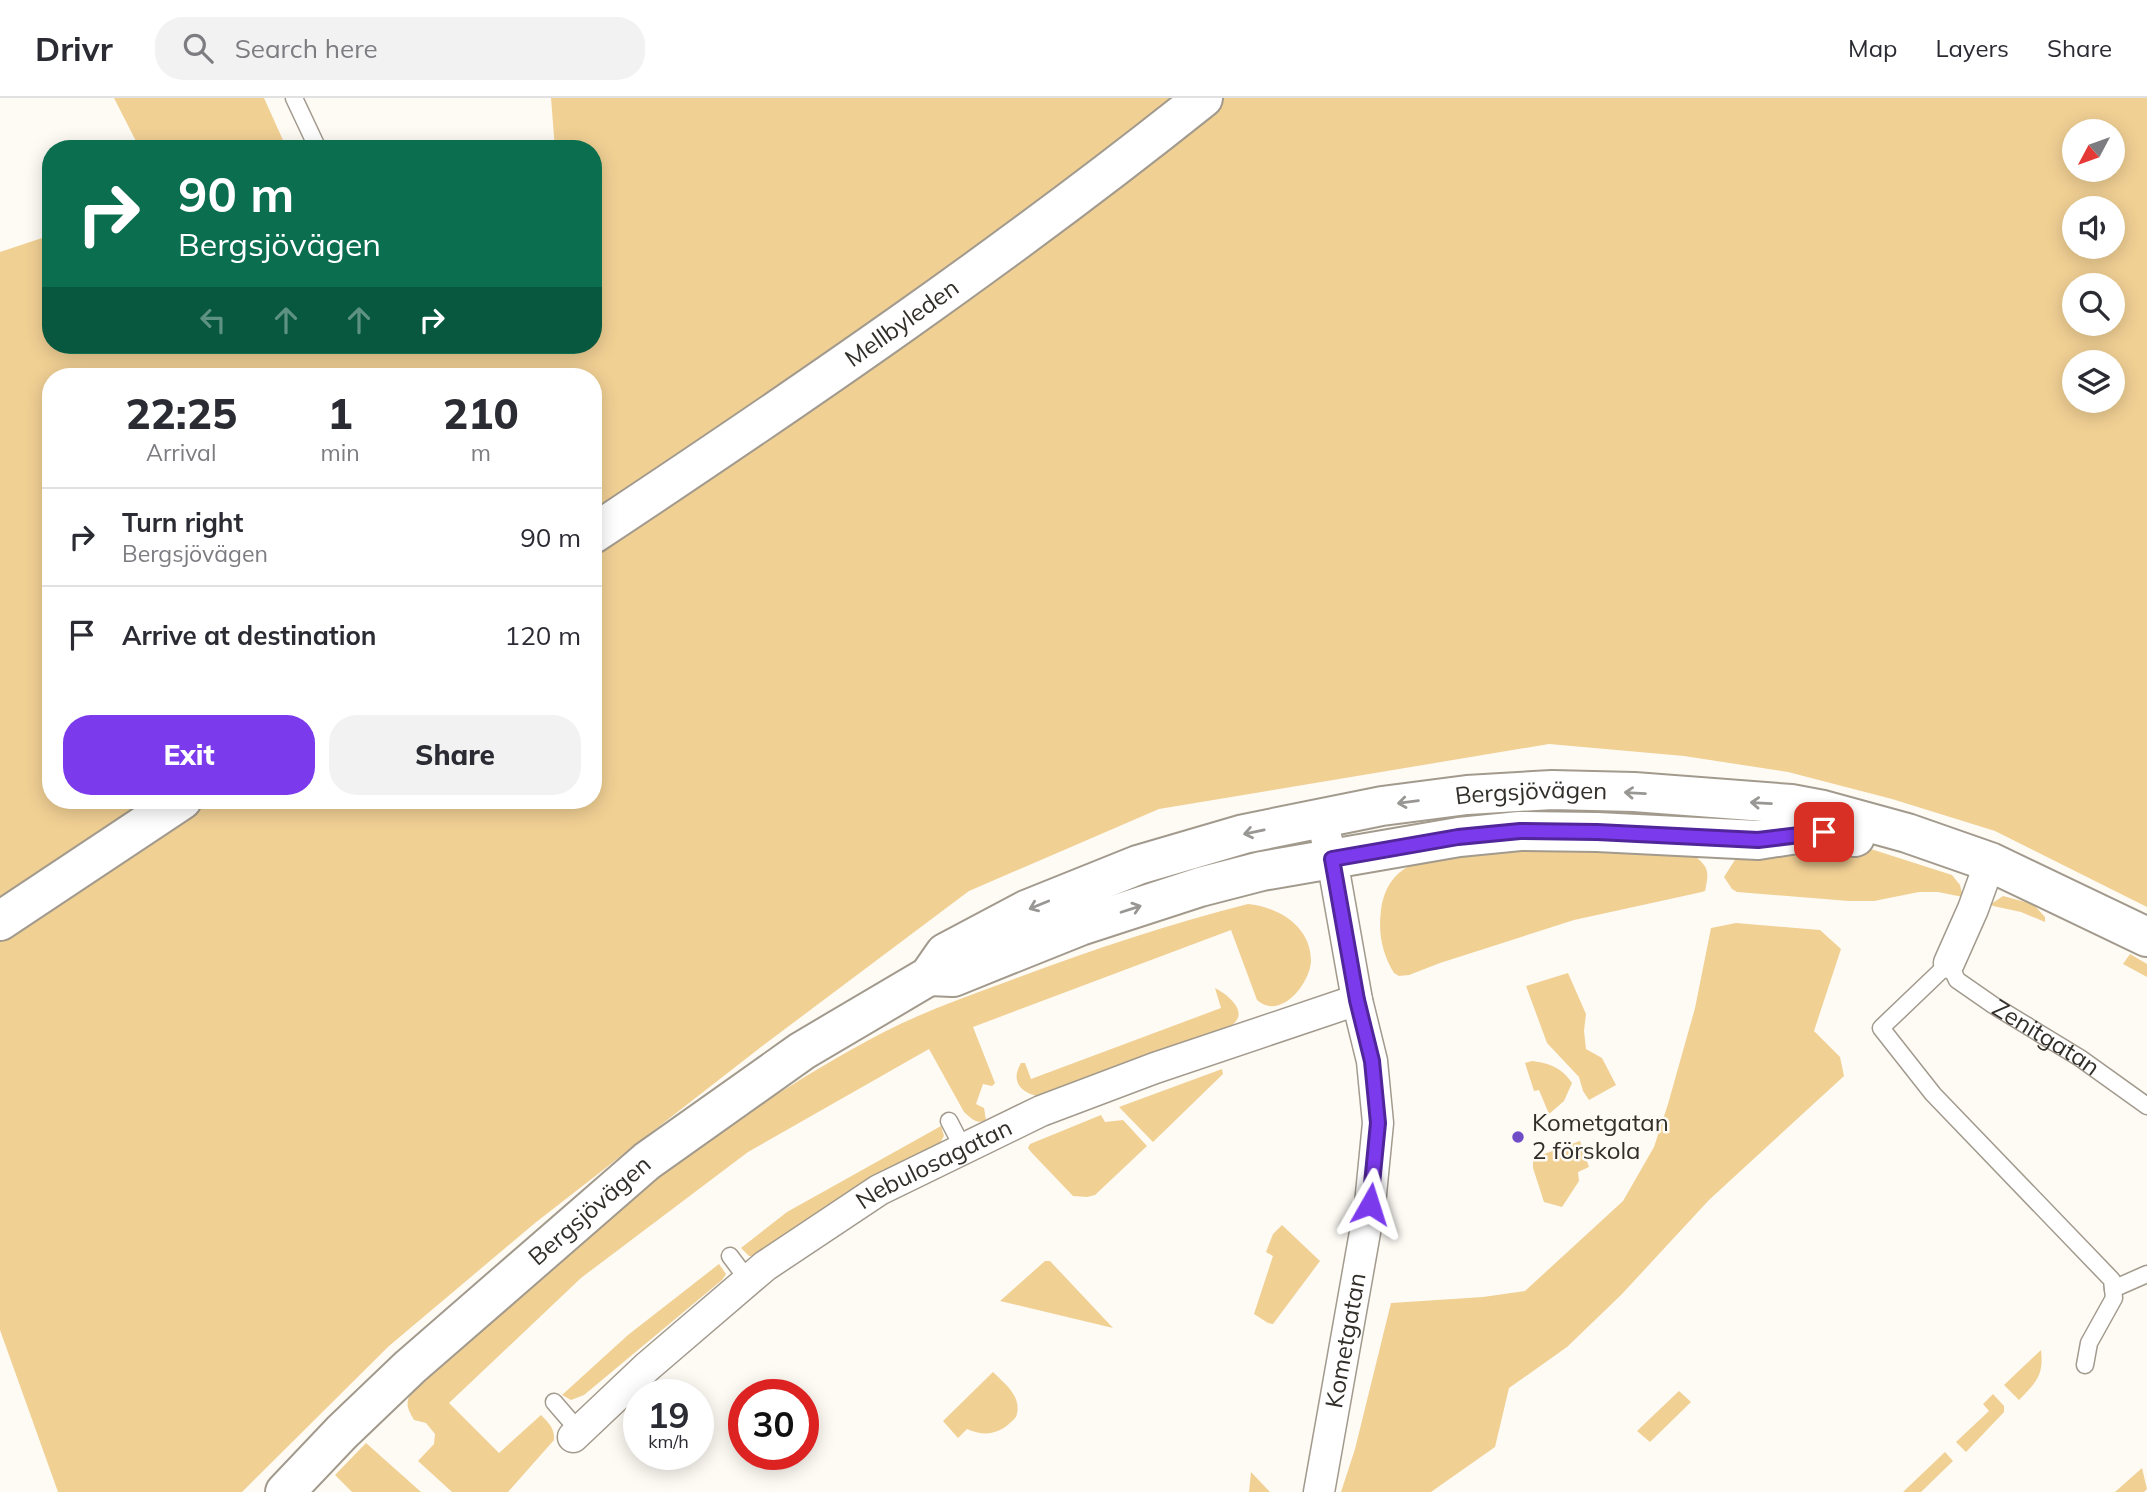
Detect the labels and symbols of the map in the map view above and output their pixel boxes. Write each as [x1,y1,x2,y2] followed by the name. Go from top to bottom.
[2062,119,2124,182] north arrow
[839,272,964,373] street label: Mellbyleden
[1453,774,1608,810] street label: Bergsjövägen
[1623,786,1646,799] one-way arrow
[1397,796,1420,809] one-way arrow
[1750,796,1773,809] one-way arrow
[1794,802,1854,862] pin
[1243,826,1266,839] one-way arrow
[1029,899,1050,912] one-way arrow
[1120,902,1142,915] one-way arrow
[1987,992,2106,1081] street label: Zenitgatan
[1532,1107,1669,1165] place label: Kometgatan 2 förskola
[850,1112,1017,1215] street label: Nebulosagatan
[1510,1129,1526,1145] marker: Kometgatan 2 förskola
[522,1149,656,1271] street label: Bergsjövägen
[1333,1167,1407,1241] position arrow
[1318,1270,1372,1410] street label: Kometgatan
[728,1379,819,1470] speed limit sign: 30

